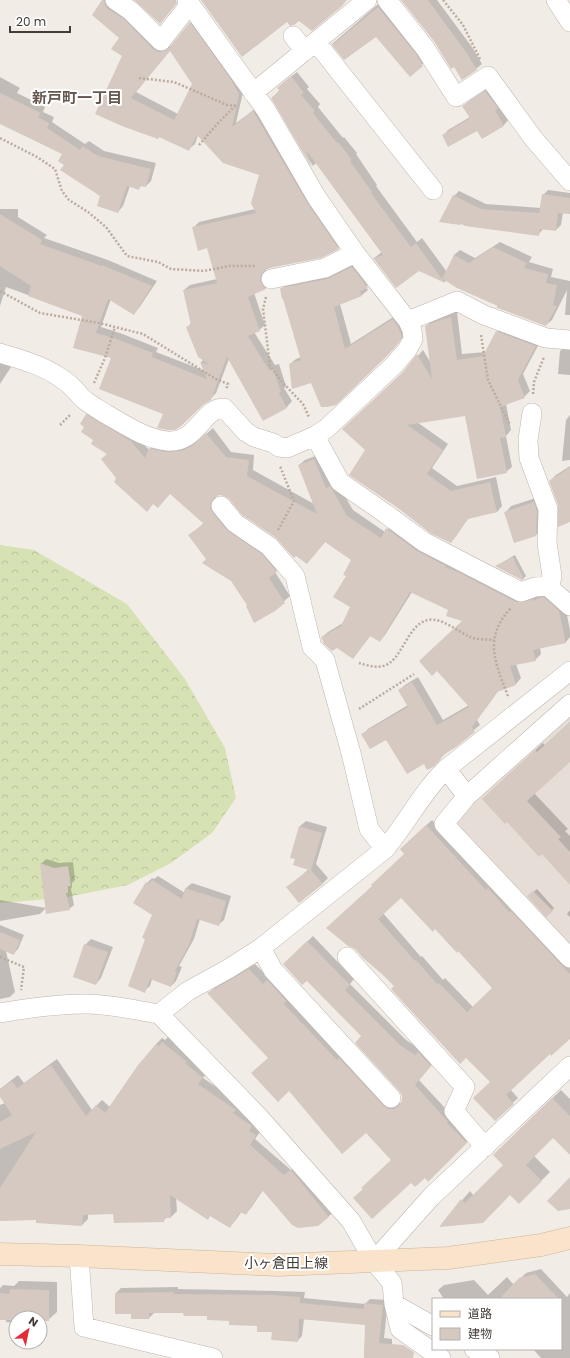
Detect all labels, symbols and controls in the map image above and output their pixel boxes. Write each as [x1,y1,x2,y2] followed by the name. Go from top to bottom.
[10,8,70,34] scale bar
[16,13,46,30] text: 20 m
[32,87,122,108] district label: 新戸町一丁目
[244,1253,328,1273] street label: 小ヶ倉田上線
[432,1298,562,1350] legend
[468,1305,492,1322] text: 道路
[8,1310,48,1350] north arrow
[26,1313,41,1331] text: N
[468,1325,492,1342] text: 建物

